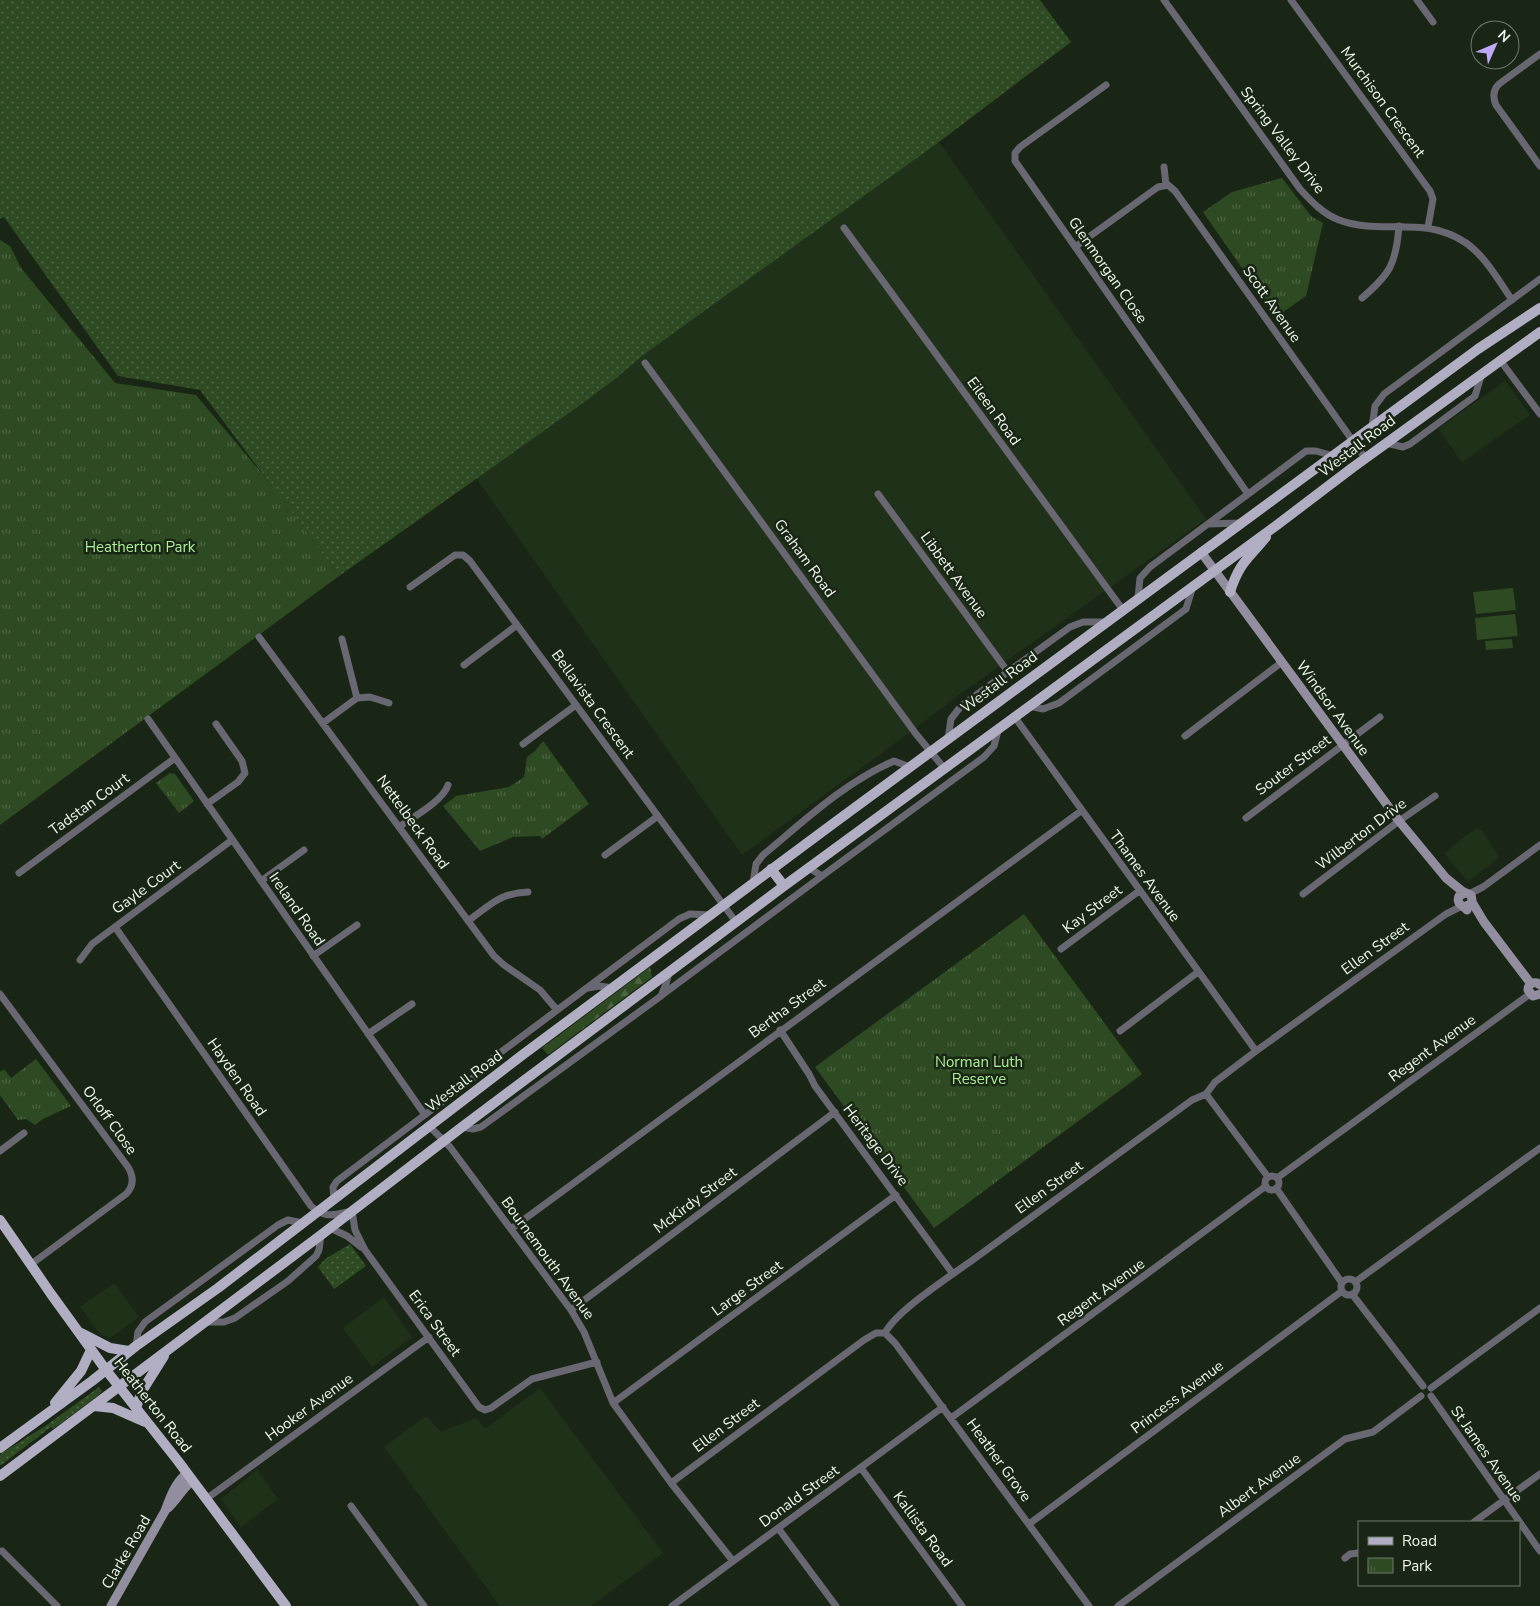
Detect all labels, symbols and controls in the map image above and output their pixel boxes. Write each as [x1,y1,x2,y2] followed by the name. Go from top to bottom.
[1470,20,1520,70] north arrow
[1493,26,1514,47] text: N
[1336,43,1430,162] street label: Murchison Crescent
[1236,82,1330,198] street label: Spring Valley Drive
[1064,213,1152,327] street label: Glenmorgan Close
[1238,262,1306,346] street label: Scott Avenue
[962,373,1026,449] street label: Eileen Road
[1314,410,1400,482] street label: Westall Road
[770,515,840,601] street label: Graham Road
[916,528,992,622] street label: Libbett Avenue
[85,537,196,557] park label: Heatherton Park
[547,646,640,763] street label: Bellavista Crescent
[956,646,1042,718] street label: Westall Road
[1292,656,1374,760] street label: Windsor Avenue
[1251,730,1335,800] street label: Souter Street
[45,768,134,840] street label: Tadstan Court
[372,771,454,873] street label: Nettelbeck Road
[1312,793,1410,875] street label: Wilberton Drive
[1105,826,1185,926] street label: Thames Avenue
[108,855,185,919] street label: Gayle Court
[264,868,330,950] street label: Ireland Road
[1058,880,1126,938] street label: Kay Street
[1337,916,1413,979] street label: Ellen Street
[745,973,830,1043] street label: Bertha Street
[1384,1010,1480,1086] street label: Regent Avenue
[203,1034,271,1120] street label: Hayden Road
[421,1045,507,1117] street label: Westall Road
[935,1052,1023,1089] park label: Norman Luth Reserve
[78,1081,142,1159] street label: Orloff Close
[839,1100,913,1190] street label: Heritage Drive
[1011,1155,1087,1218] street label: Ellen Street
[649,1162,741,1238] street label: McKirdy Street
[497,1193,599,1323] street label: Bournemouth Avenue
[1053,1254,1149,1330] street label: Regent Avenue
[708,1255,787,1320] street label: Large Street
[404,1286,466,1361] street label: Erica Street
[110,1353,196,1457] street label: Heatherton Road
[1127,1356,1227,1438] street label: Princess Avenue
[261,1368,357,1446] street label: Hooker Avenue
[688,1393,764,1457] street label: Ellen Street
[1446,1402,1528,1506] street label: St James Avenue
[962,1414,1036,1506] street label: Heather Grove
[1213,1448,1305,1522] street label: Albert Avenue
[755,1460,843,1532] street label: Donald Street
[889,1487,957,1571] street label: Kallista Road
[97,1512,155,1592] street label: Clarke Road
[1358,1521,1520,1586] legend
[1402,1531,1437,1551] text: Road
[1402,1556,1432,1576] text: Park

